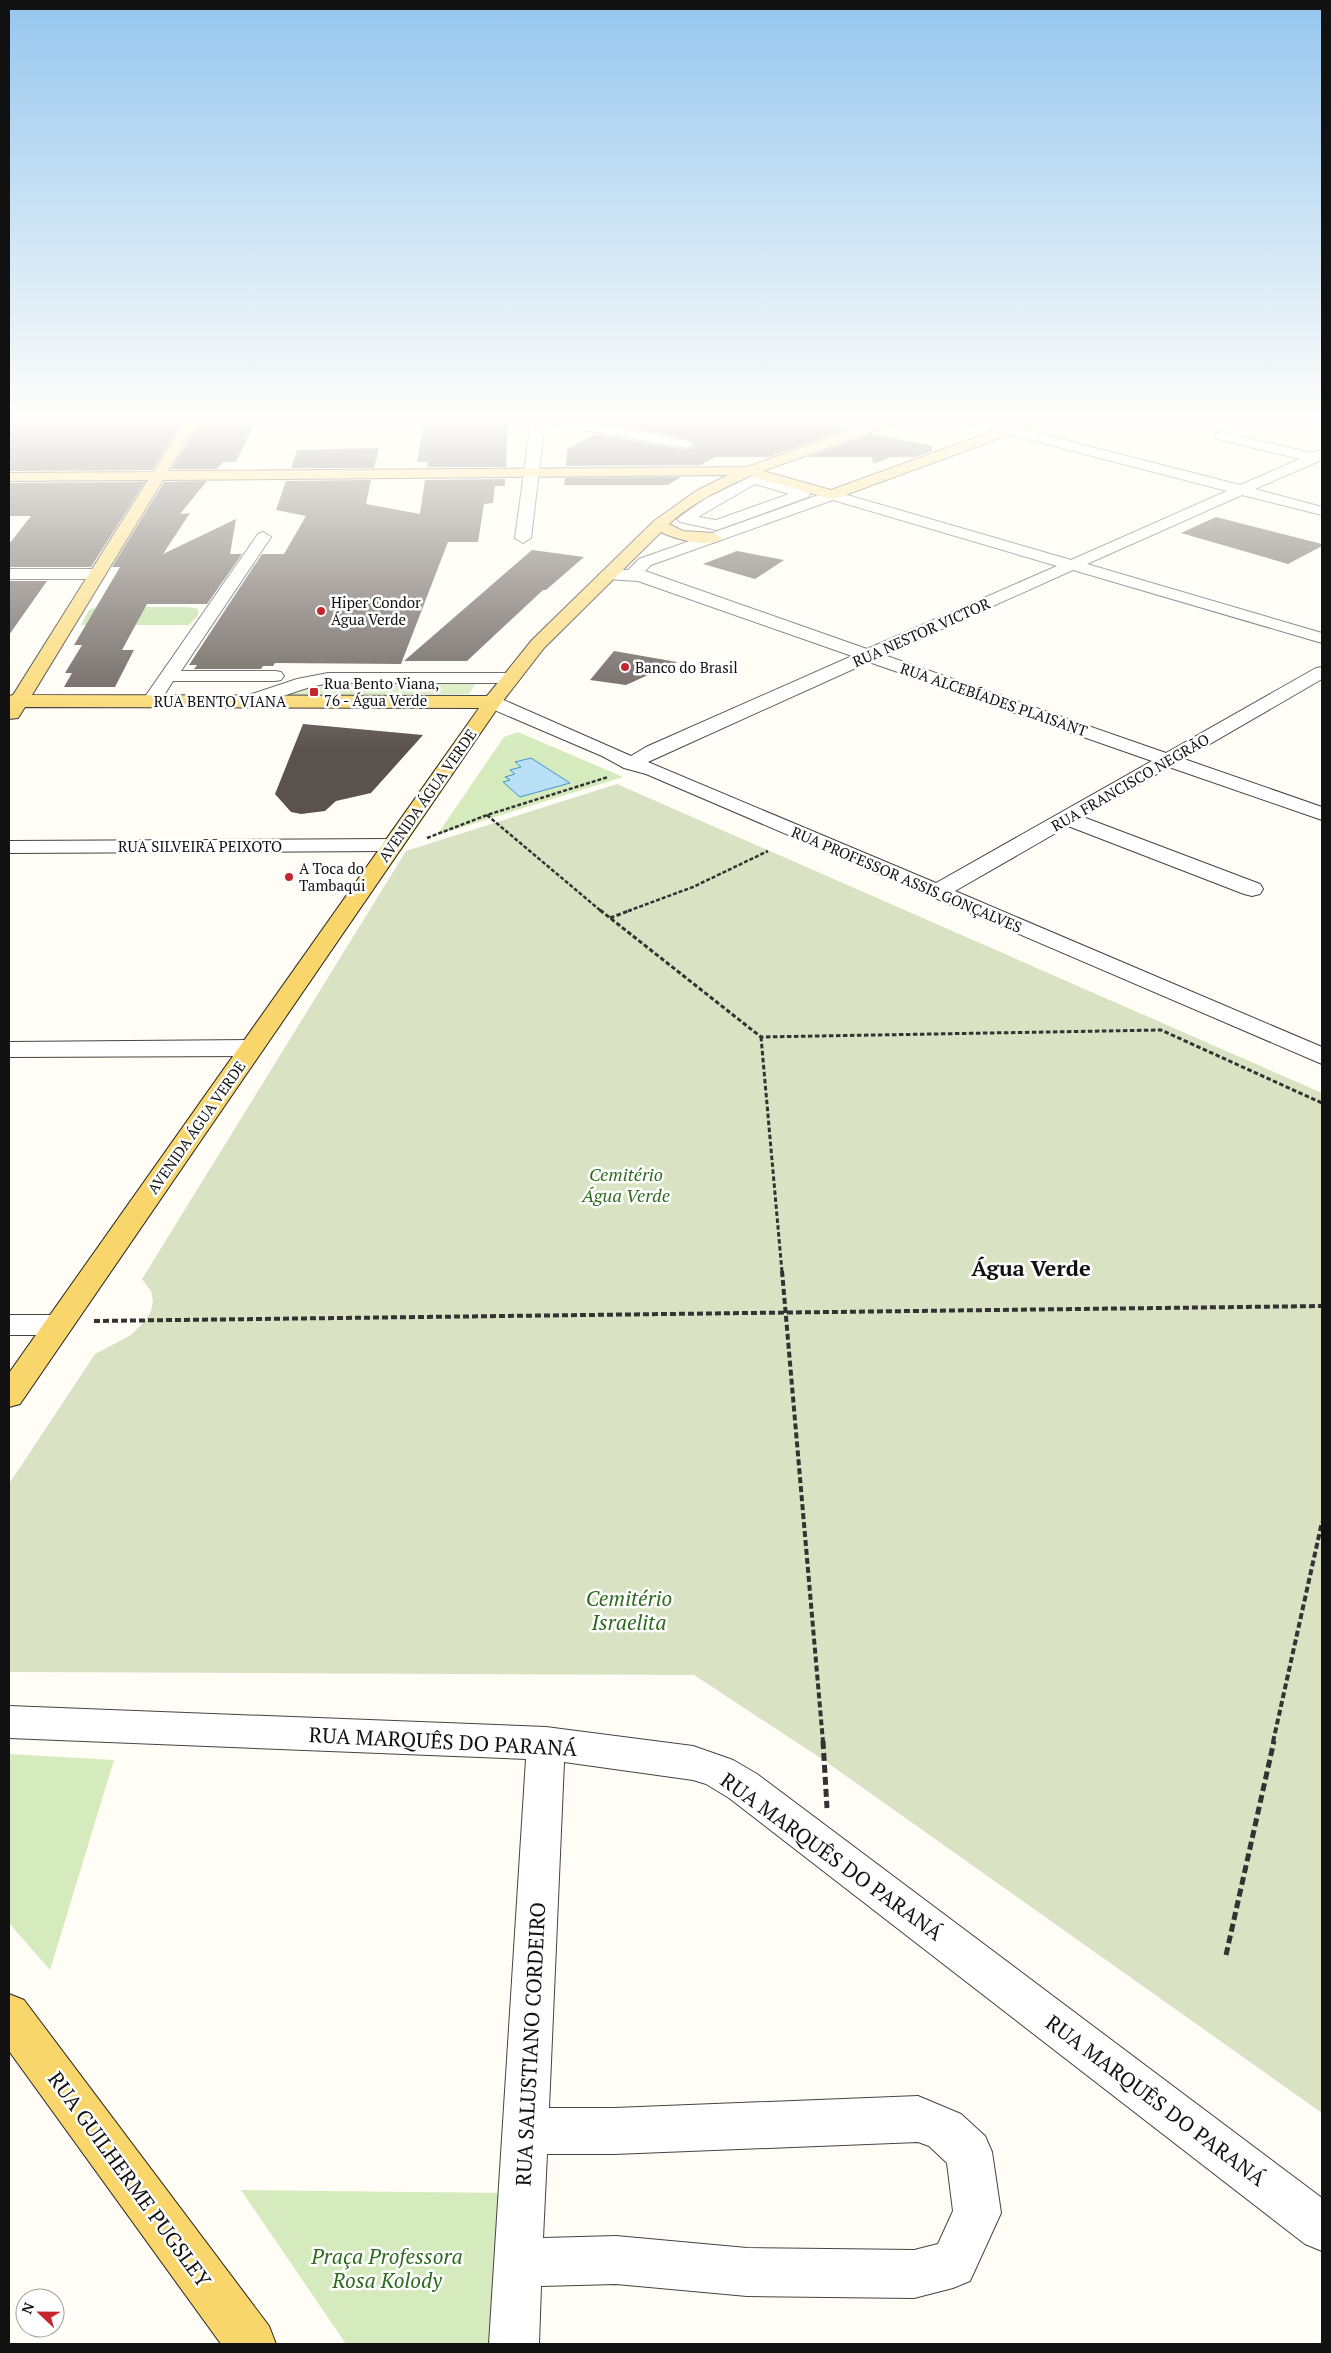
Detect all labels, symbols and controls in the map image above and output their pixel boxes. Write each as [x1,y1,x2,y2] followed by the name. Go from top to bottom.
[331,592,421,629] place label: Hiper Condor Água Verde
[849,593,993,671] street label: RUA NESTOR VICTOR
[315,605,327,617] marker: Hiper Condor Água Verde
[635,657,738,677] place label: Banco do Brasil
[898,658,1090,740] street label: RUA ALCEBÍADES PLAISANT
[619,661,631,673] marker: Banco do Brasil
[324,673,439,710] place label: Rua Bento Viana, 76 - Água Verde
[308,686,320,698] marker: Rua Bento Viana, 76 - Água Verde
[154,691,287,711] street label: RUA BENTO VIANA
[374,725,480,865] street label: AVENIDA ÁGUA VERDE
[1047,729,1213,835] street label: RUA FRANCISCO NEGRÃO
[789,821,1025,937] street label: RUA PROFESSOR ASSIS GONÇALVES
[118,836,282,856] street label: RUA SILVEIRA PEIXOTO
[299,858,365,895] place label: A Toca do Tambaqui
[283,871,295,883] marker: A Toca do Tambaqui
[143,1057,249,1197] street label: AVENIDA ÁGUA VERDE
[581,1162,670,1207] park label: Cemitério Água Verde
[971,1253,1091,1282] district label: Água Verde
[586,1584,672,1636] park label: Cemitério Israelita
[308,1720,578,1762] street label: RUA MARQUÊS DO PARANÁ
[715,1766,949,1947] street label: RUA MARQUÊS DO PARANÁ
[509,1901,551,2187] street label: RUA SALUSTIANO CORDEIRO
[1040,2008,1272,2192] street label: RUA MARQUÊS DO PARANÁ
[42,2066,218,2293] street label: RUA GUILHERME PUGSLEY
[310,2242,463,2294] park label: Praça Professora Rosa Kolody
[15,2288,65,2338] north arrow
[17,2299,38,2316] text: N

